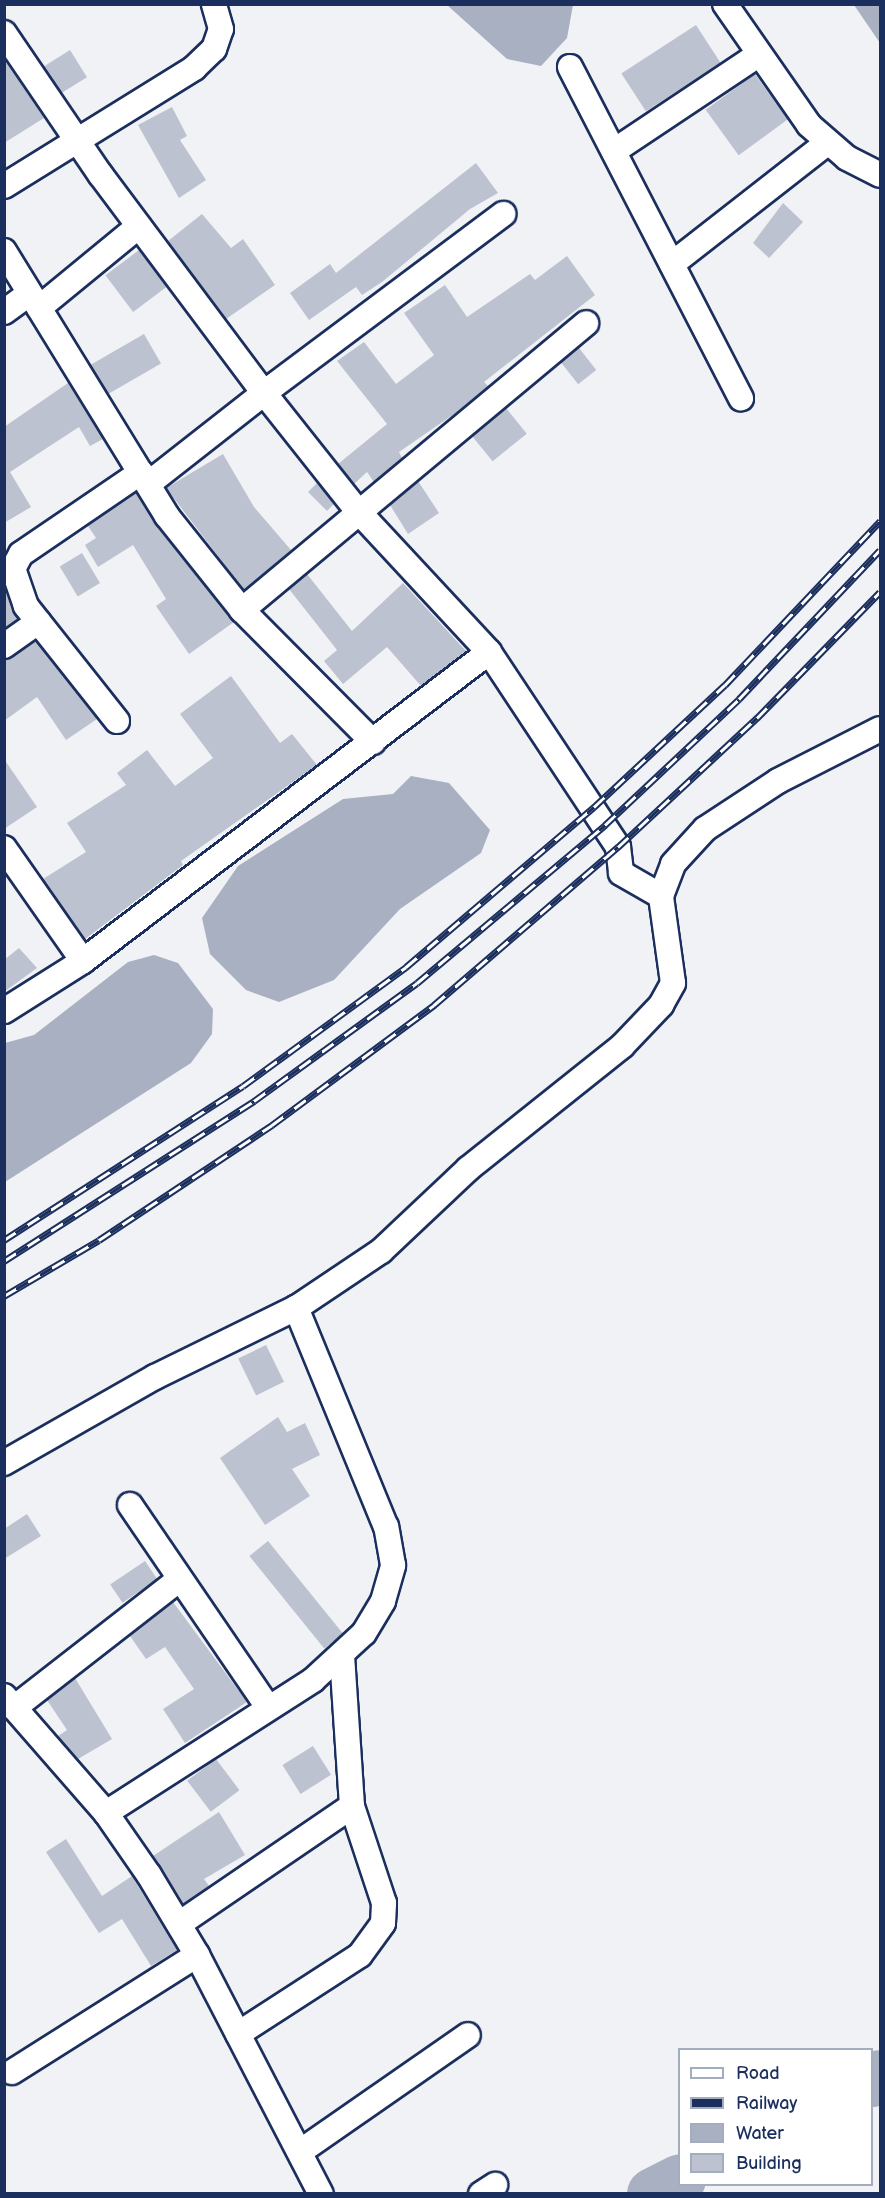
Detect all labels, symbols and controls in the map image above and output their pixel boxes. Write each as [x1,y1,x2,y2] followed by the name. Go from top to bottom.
[678,2048,873,2186] legend
[736,2063,780,2084] text: Road
[736,2093,798,2114] text: Railway
[736,2123,784,2144] text: Water
[736,2153,802,2174] text: Building

